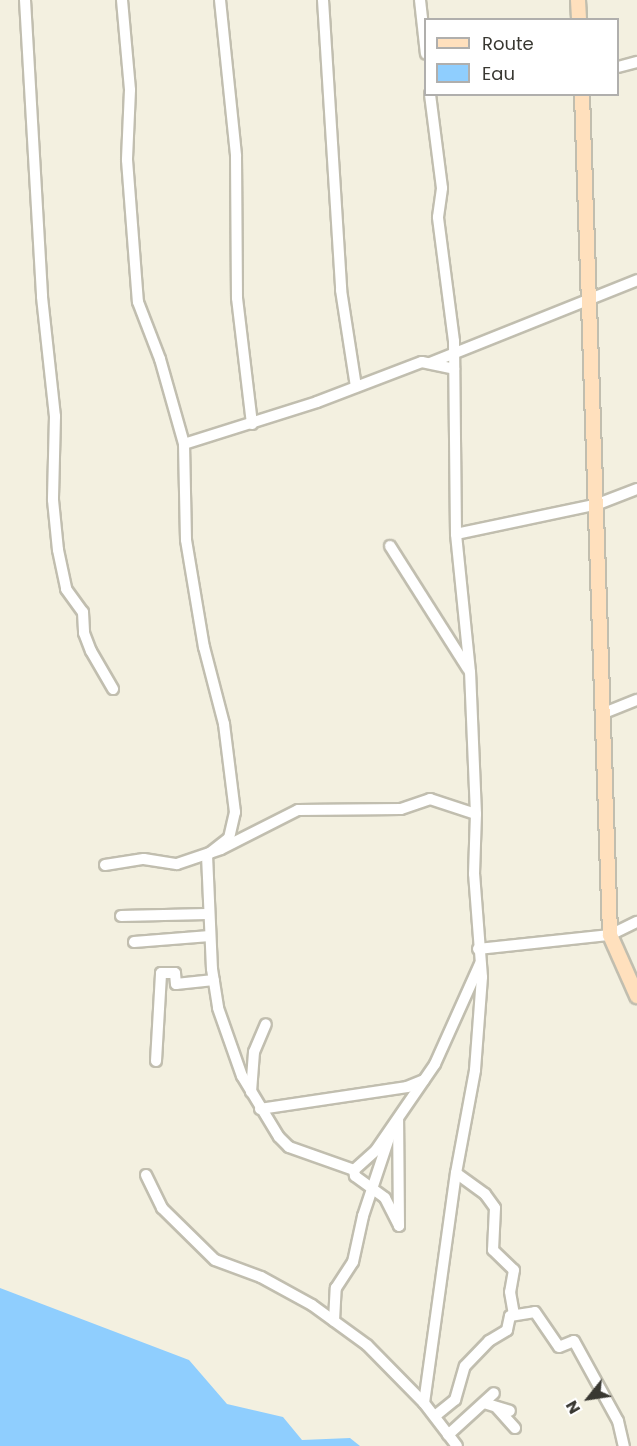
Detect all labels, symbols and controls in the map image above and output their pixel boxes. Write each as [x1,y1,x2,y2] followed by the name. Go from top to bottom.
[424,18,619,96] legend
[482,31,534,56] text: Route
[482,61,515,86] text: Eau
[559,1368,619,1428] north arrow
[560,1396,586,1418] text: N

